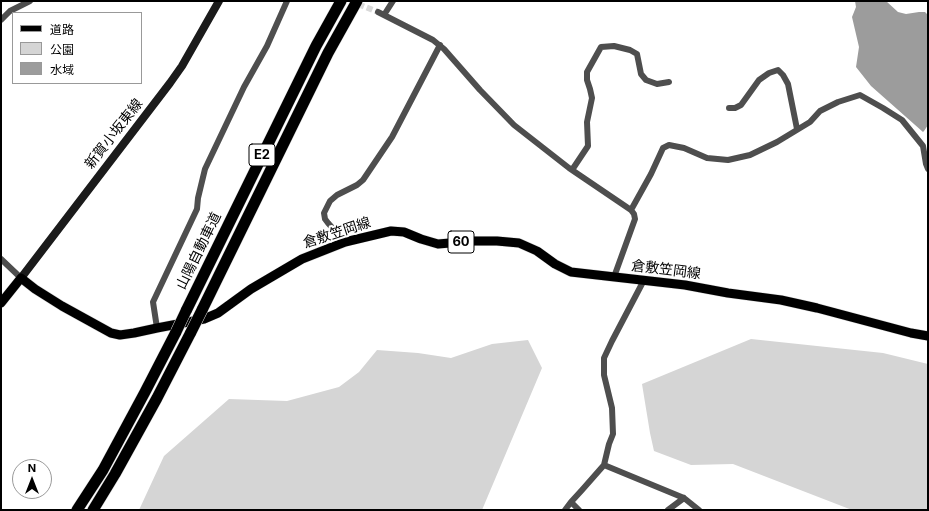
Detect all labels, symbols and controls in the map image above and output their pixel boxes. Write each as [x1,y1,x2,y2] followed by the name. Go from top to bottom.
[12,12,142,84] legend
[50,22,74,37] text: 道路
[50,42,74,57] text: 公園
[50,62,74,77] text: 水域
[82,96,146,172] street label: 新賀小坂東線
[249,144,275,166] road number: E2
[173,210,225,292] street label: 山陽自動車道
[301,214,373,252] street label: 倉敷笠岡線
[448,231,474,253] road number: 60
[630,257,702,283] street label: 倉敷笠岡線
[12,459,52,499] north arrow
[28,461,36,475] text: N

